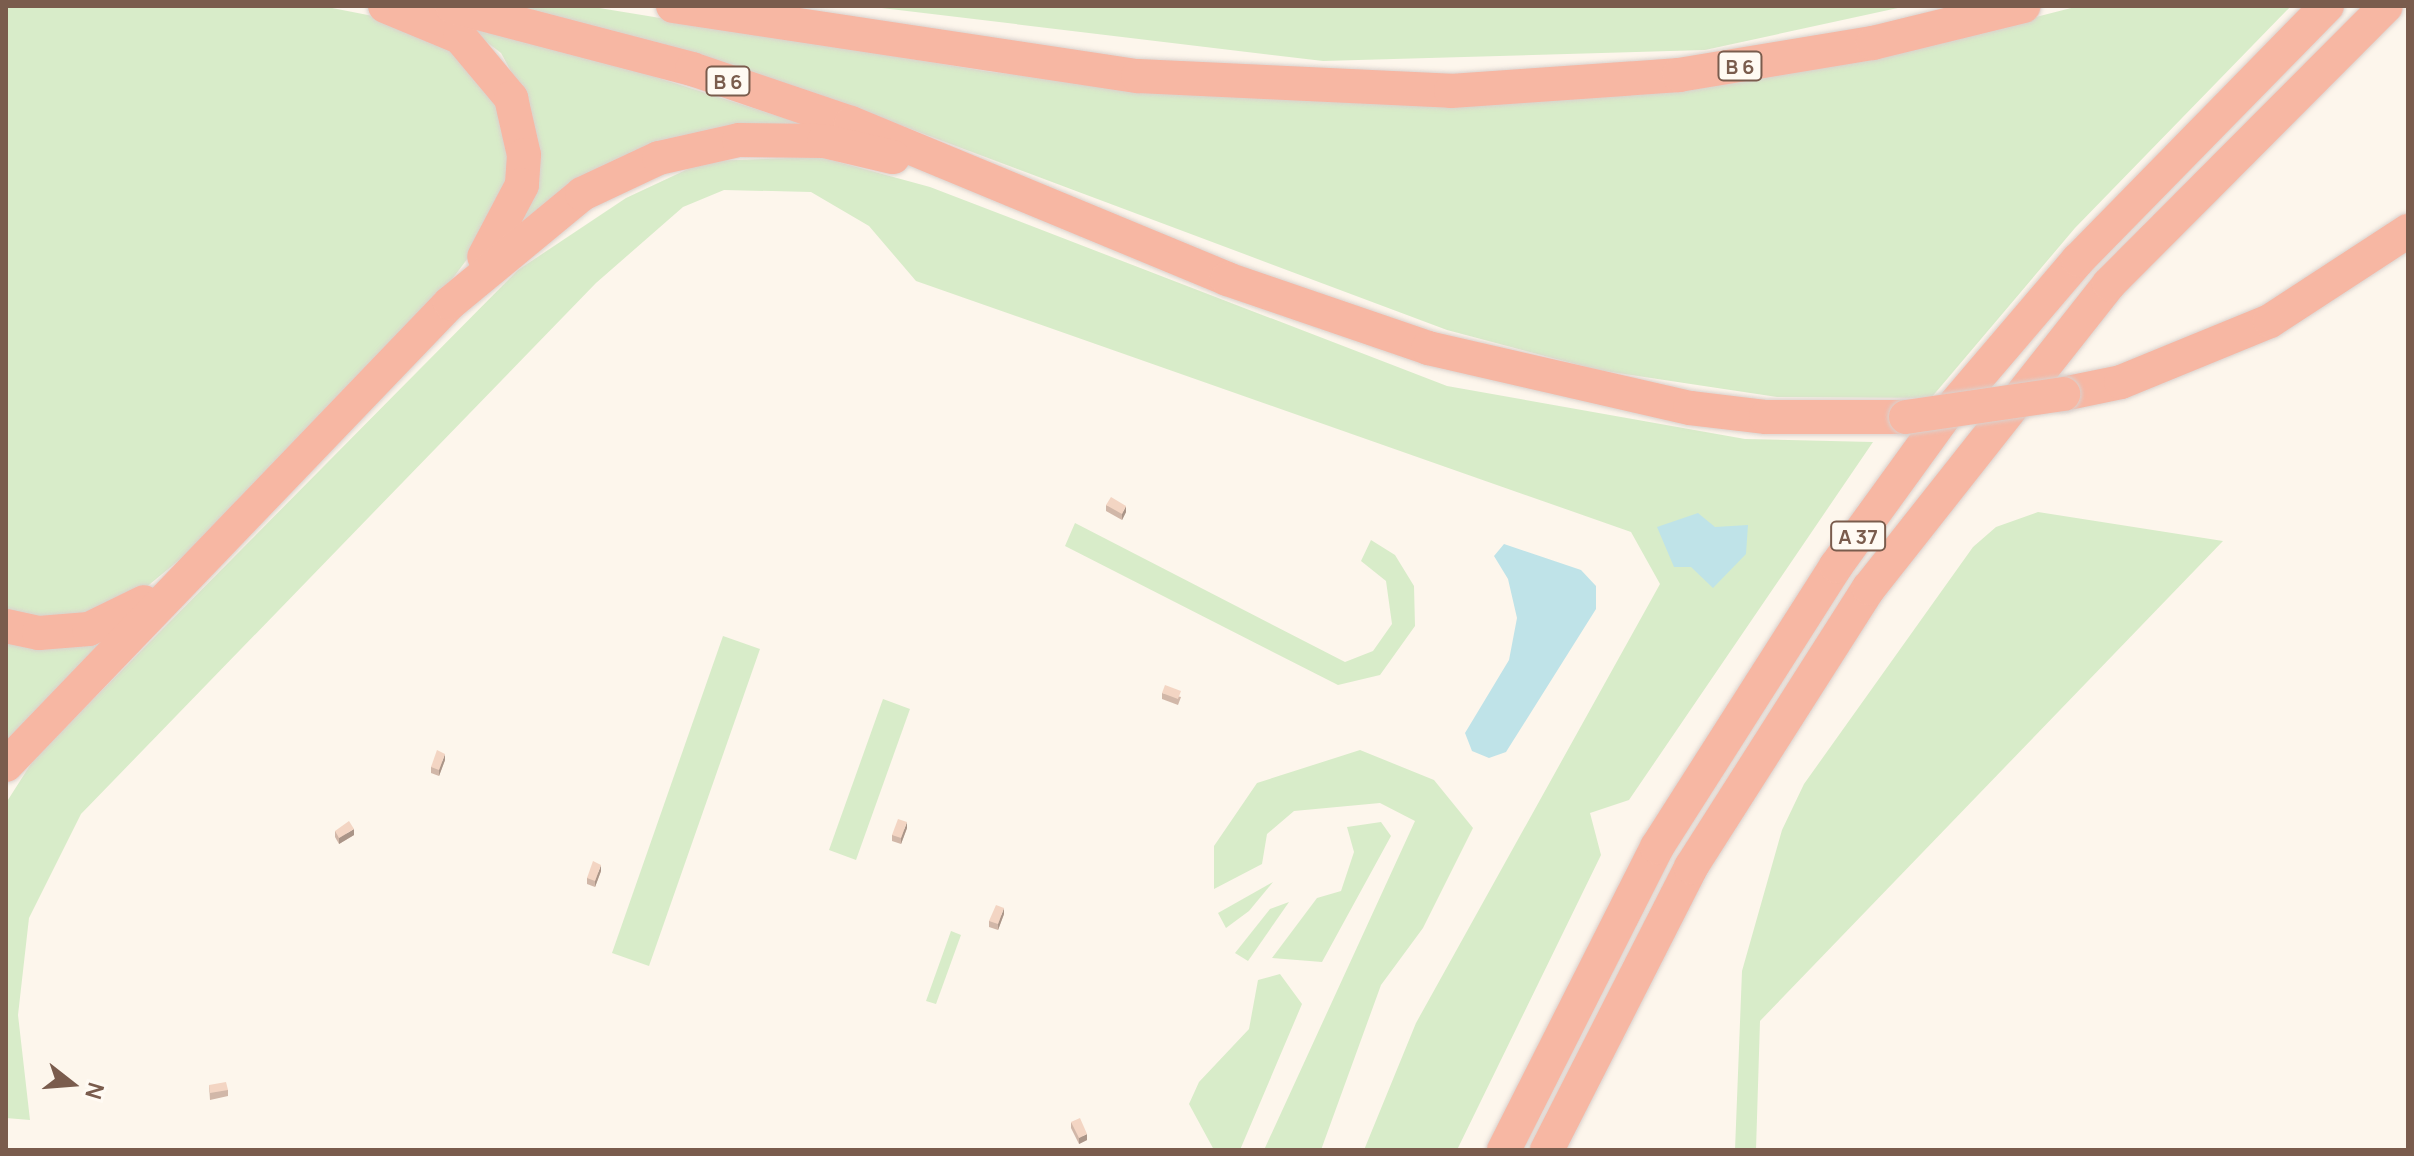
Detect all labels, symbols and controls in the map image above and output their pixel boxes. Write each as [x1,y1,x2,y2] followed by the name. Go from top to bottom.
[1716,50,1764,82] road number: B 6
[704,65,752,97] road number: B 6
[1830,520,1886,552] road number: A 37
[32,1044,112,1124] north arrow
[78,1079,112,1103] text: N

